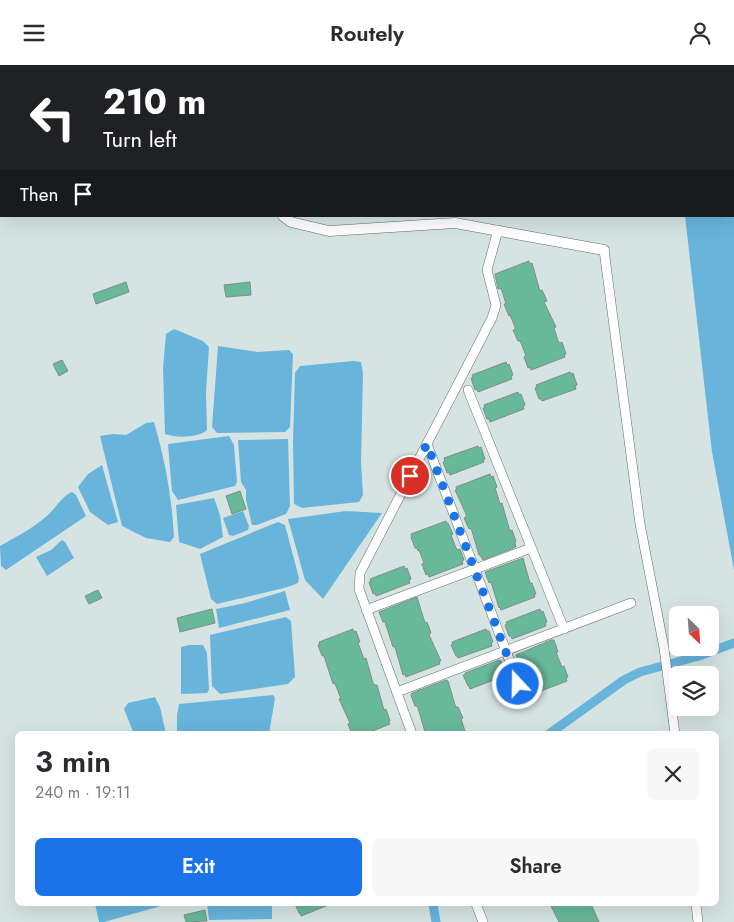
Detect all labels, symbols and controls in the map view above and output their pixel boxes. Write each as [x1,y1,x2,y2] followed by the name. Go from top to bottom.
[330,17,404,49] text: Routely
[20,19,48,47] icon: menu
[686,19,714,47] icon: person
[103,77,206,127] text: 210 m
[20,85,85,150] icon: left
[103,123,177,155] text: Turn left
[69,180,97,208] icon: arrive
[20,181,59,208] text: Then
[389,455,431,497] pin
[396,462,424,490] icon: arrive
[669,606,719,656] north arrow
[669,606,719,716] map controls
[491,657,543,709] position arrow
[669,666,719,716] button: layers
[35,740,111,783] text: 3 min
[647,748,699,800] button: close
[35,781,130,804] text: 240 m · 19:11
[35,838,362,896] button: Exit
[372,838,699,896] button: Share

